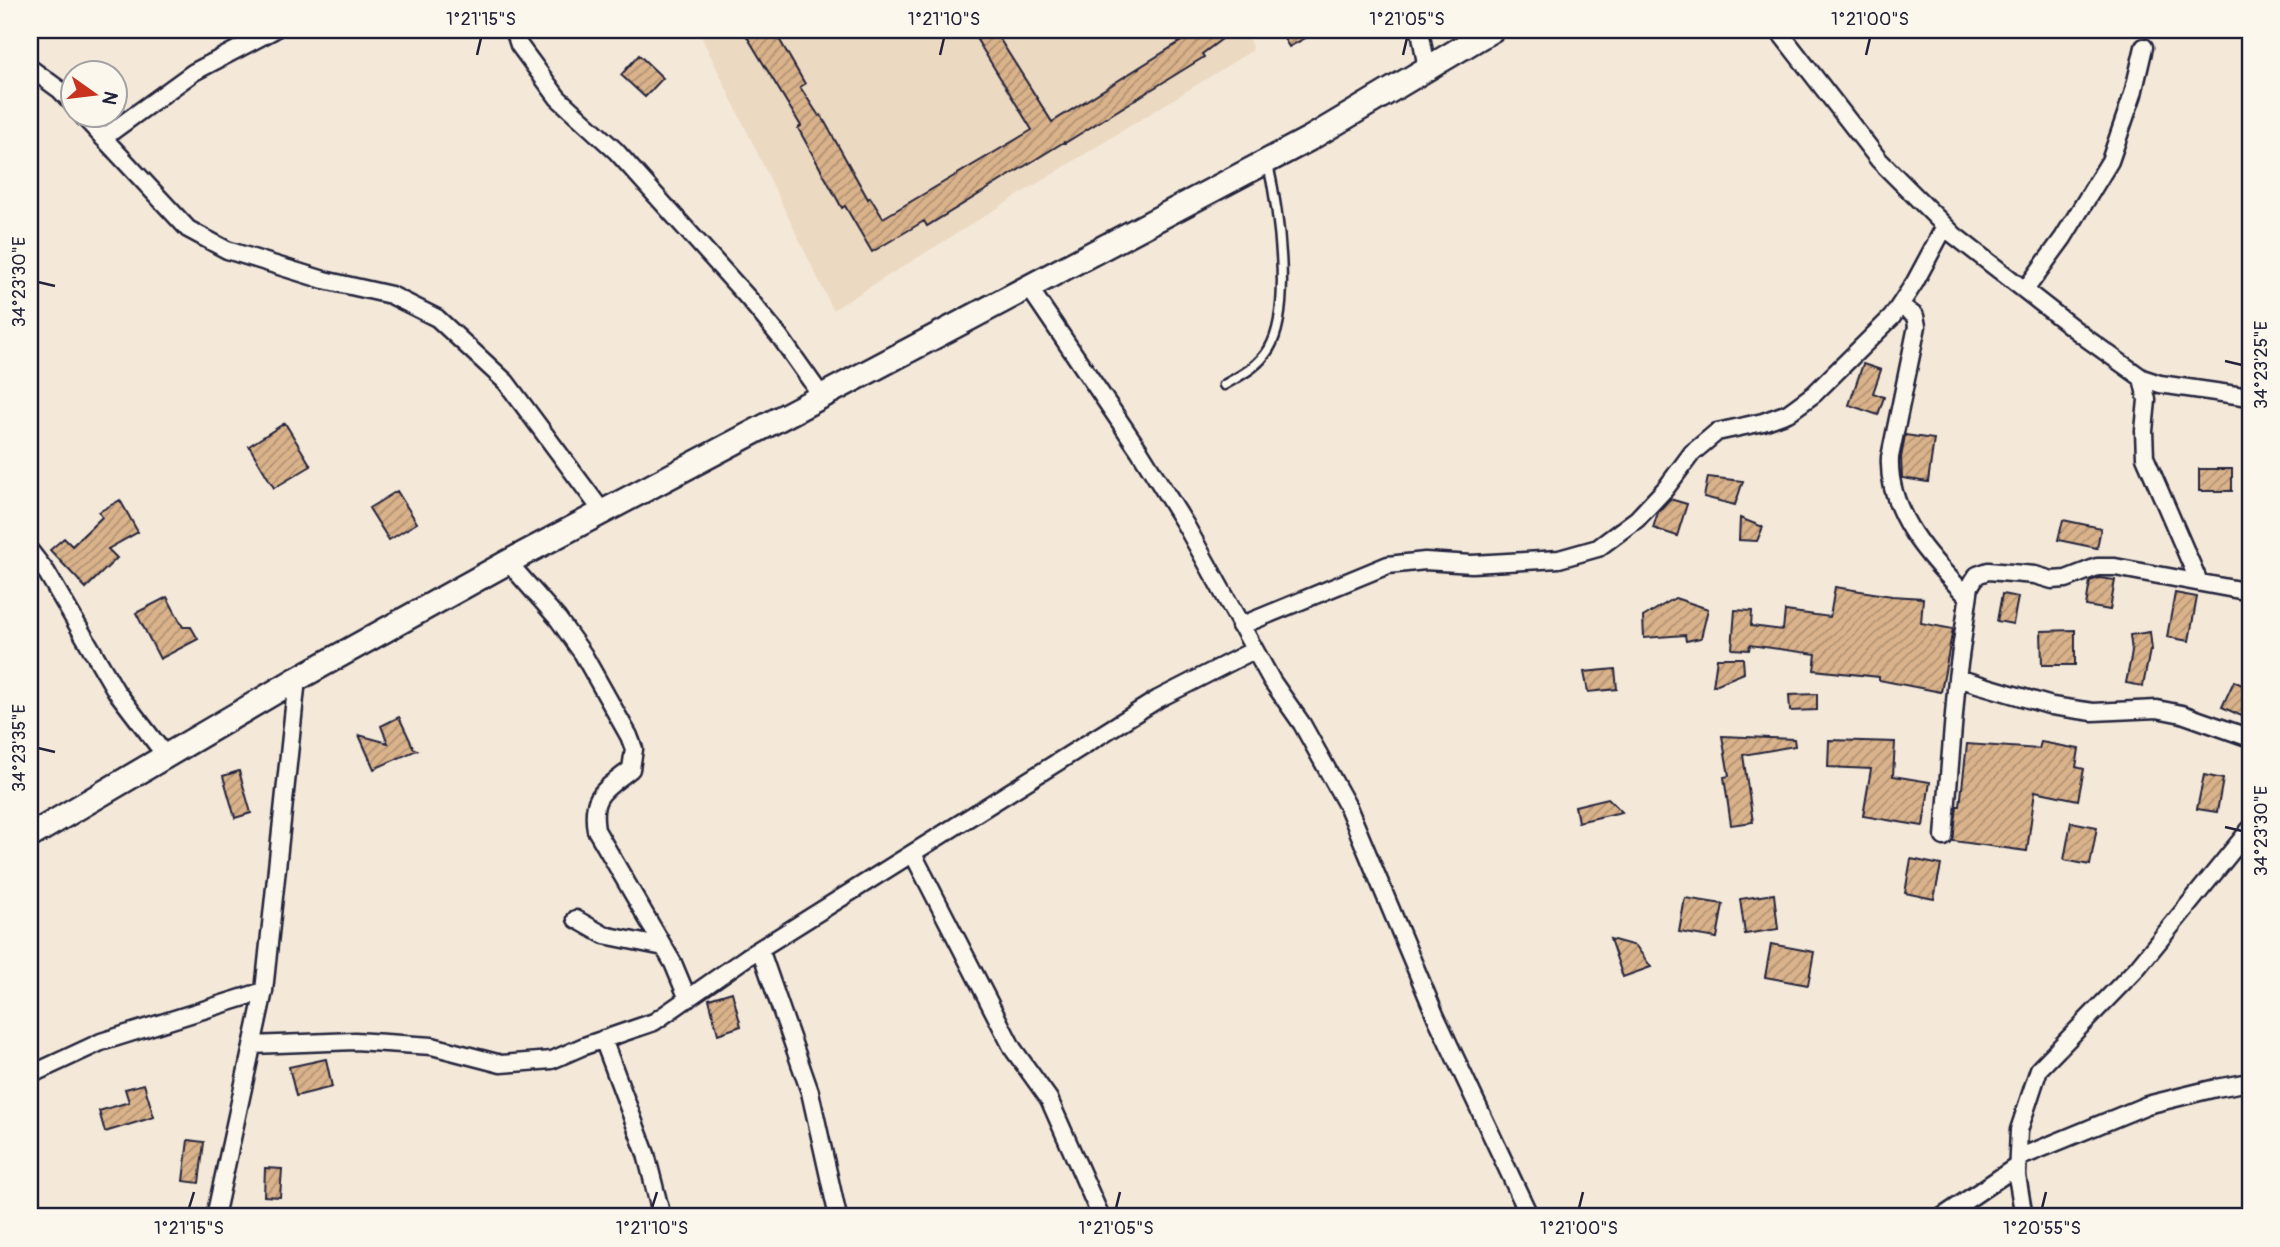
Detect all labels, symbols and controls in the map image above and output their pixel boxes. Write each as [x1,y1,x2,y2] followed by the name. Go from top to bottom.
[446,8,516,31] text: 1°21'15"S
[908,8,980,31] text: 1°21'10"S
[1369,8,1445,31] text: 1°21'05"S
[1831,8,1909,31] text: 1°21'00"S
[60,60,130,130] north arrow
[96,89,123,107] text: N
[8,237,31,327] text: 34°23'30"E
[2250,321,2273,409] text: 34°23'25"E
[8,704,31,792] text: 34°23'35"E
[2250,786,2273,876] text: 34°23'30"E
[154,1217,224,1240] text: 1°21'15"S
[616,1217,688,1240] text: 1°21'10"S
[1078,1217,1154,1240] text: 1°21'05"S
[1540,1217,1618,1240] text: 1°21'00"S
[2003,1217,2081,1240] text: 1°20'55"S

